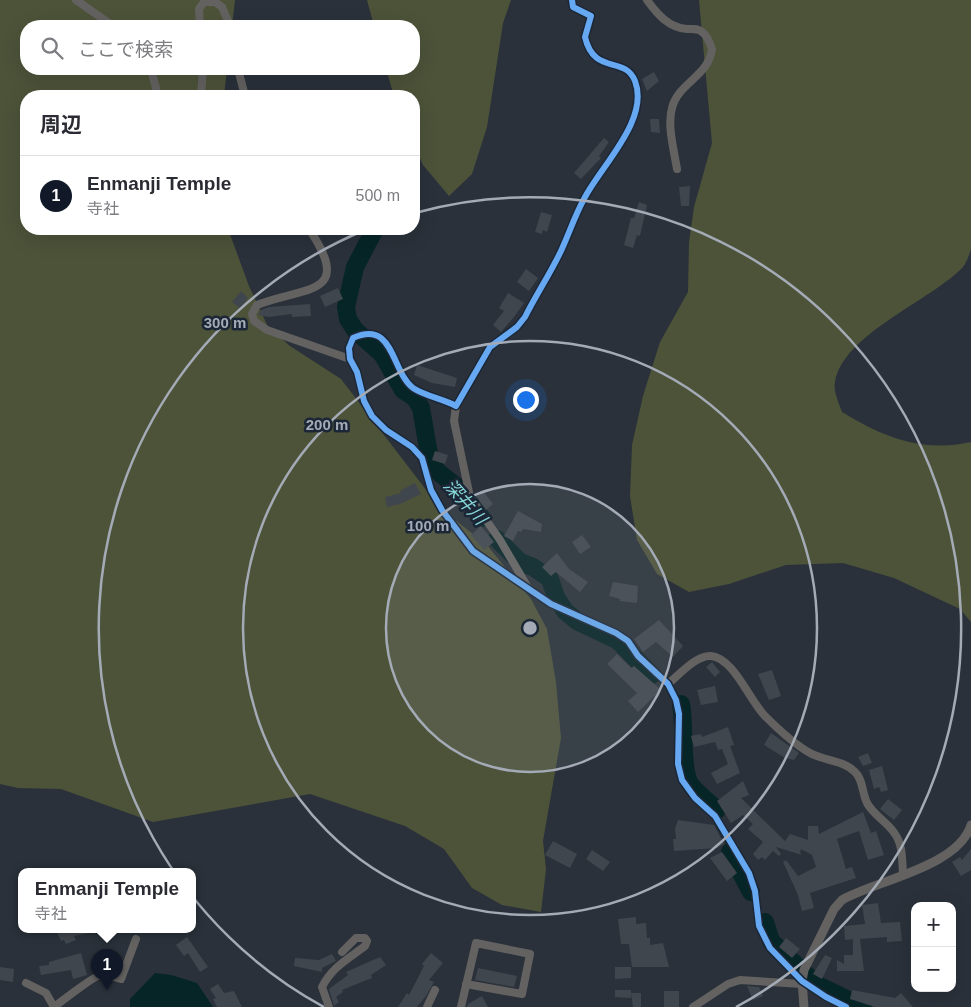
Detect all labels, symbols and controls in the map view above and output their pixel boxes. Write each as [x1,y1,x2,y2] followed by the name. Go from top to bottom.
[20,20,420,75] search box
[38,34,66,62] icon: search
[78,39,173,60] text: ここで検索
[40,113,82,136] text: 周辺
[87,173,231,194] text: Enmanji Temple
[52,187,60,204] text: 1
[356,187,400,204] text: 500 m
[87,200,119,217] text: 寺社
[204,314,246,331] text: 300 m
[513,387,539,413] your location
[306,416,348,433] text: 200 m
[440,475,492,530] water label: 深井川
[407,517,449,534] text: 100 m
[521,619,539,637] centre of rings
[18,868,196,933] popup
[35,878,179,899] text: Enmanji Temple
[911,902,956,992] map controls
[911,902,956,947] button: +
[35,905,67,922] text: 寺社
[911,947,956,992] button: −
[91,949,123,990] pin: 1

